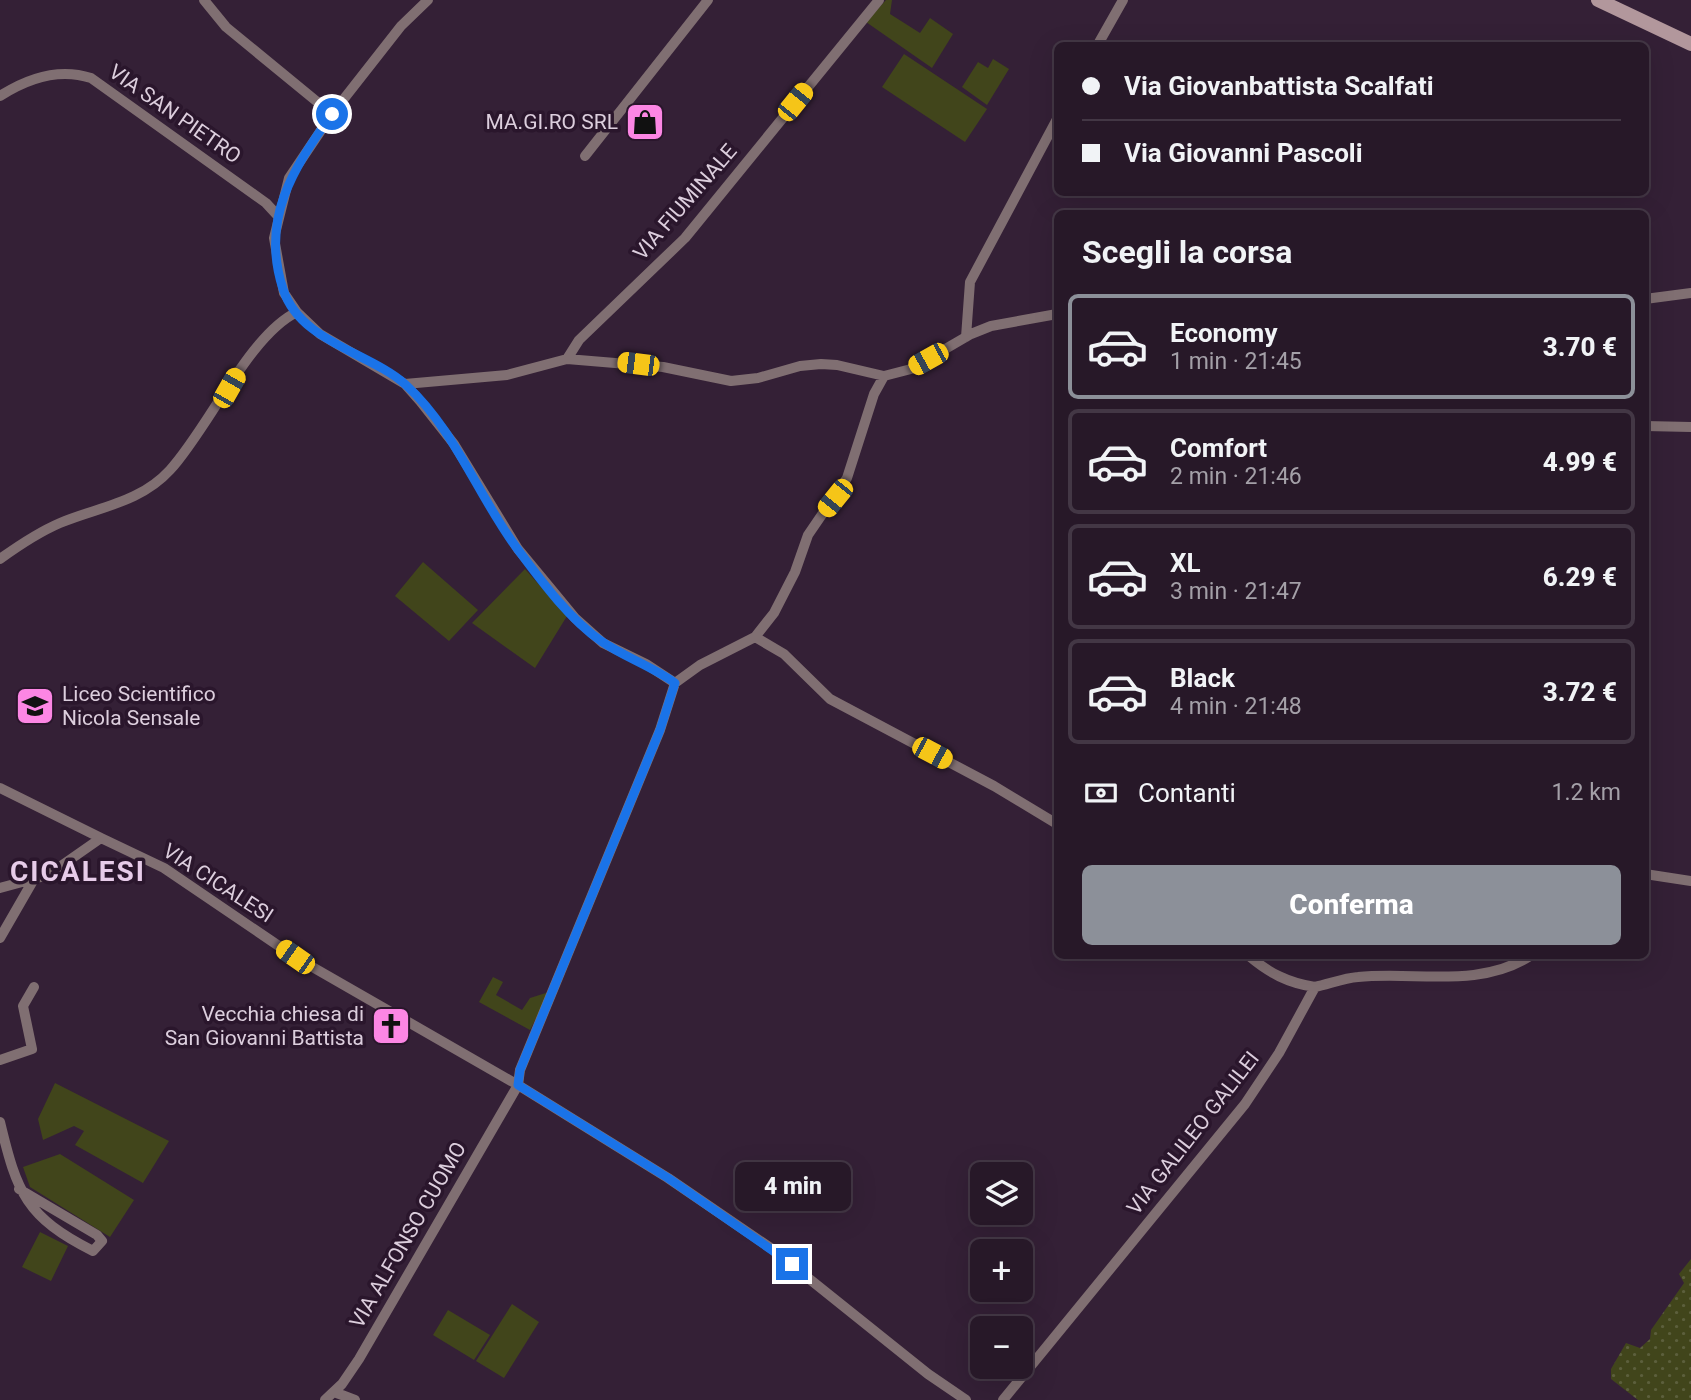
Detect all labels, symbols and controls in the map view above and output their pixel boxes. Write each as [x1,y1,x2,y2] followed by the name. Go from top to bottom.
[104,60,246,168] street label: VIA SAN PIETRO
[1124,71,1434,101] text: Via Giovanbattista Scalfati
[774,79,817,125] car
[316,98,348,130] route start
[624,101,666,143] shop icon: MA.GI.RO SRL
[485,110,618,134] place label: MA.GI.RO SRL
[1124,138,1363,168] text: Via Giovanni Pascoli
[628,139,742,265] street label: VIA FIUMINALE
[1082,233,1292,271] text: Scegli la corsa
[1086,315,1149,378] icon: car
[1170,318,1277,348] text: Economy
[1543,332,1617,362] text: 3.70 €
[905,340,952,378] car
[1170,348,1302,375] text: 1 min · 21:45
[616,351,661,377] car
[210,365,249,411] car
[1086,430,1149,493] icon: car
[1170,433,1267,463] text: Comfort
[1543,447,1617,477] text: 4.99 €
[1170,463,1302,490] text: 2 min · 21:46
[814,475,857,521] car
[1086,545,1149,608] icon: car
[1170,548,1201,578] text: XL
[1543,562,1617,592] text: 6.29 €
[1170,578,1302,605] text: 3 min · 21:47
[1086,660,1149,723] icon: car
[1170,663,1235,693] text: Black
[1543,677,1617,707] text: 3.72 €
[62,682,216,730] place label: Liceo Scientifico Nicola Sensale
[14,685,56,727] school or university icon: Liceo Scientifico Nicola Sensale
[1170,693,1302,720] text: 4 min · 21:48
[909,734,956,772] car
[1082,774,1120,812] icon: cash
[1138,778,1236,808] text: Contanti
[1552,779,1621,806] text: 1.2 km
[158,839,278,927] street label: VIA CICALESI
[10,855,146,888] district label: CICALESI
[1082,865,1621,945] button: Conferma
[272,936,319,978] car
[165,1002,364,1050] place label: Vecchia chiesa di San Giovanni Battista
[370,1005,412,1047] church icon: Vecchia chiesa di San Giovanni Battista
[1122,1047,1264,1219] street label: VIA GALILEO GALILEI
[345,1138,471,1332] street label: VIA ALFONSO CUOMO
[734,1162,850,1212] callout: 4 min
[970,1162,1033,1379] map controls
[970,1162,1033,1225] button: layers
[764,1173,822,1200] text: 4 min
[970,1239,1033,1302] button: +
[776,1248,808,1280] route end
[970,1316,1033,1379] button: −

